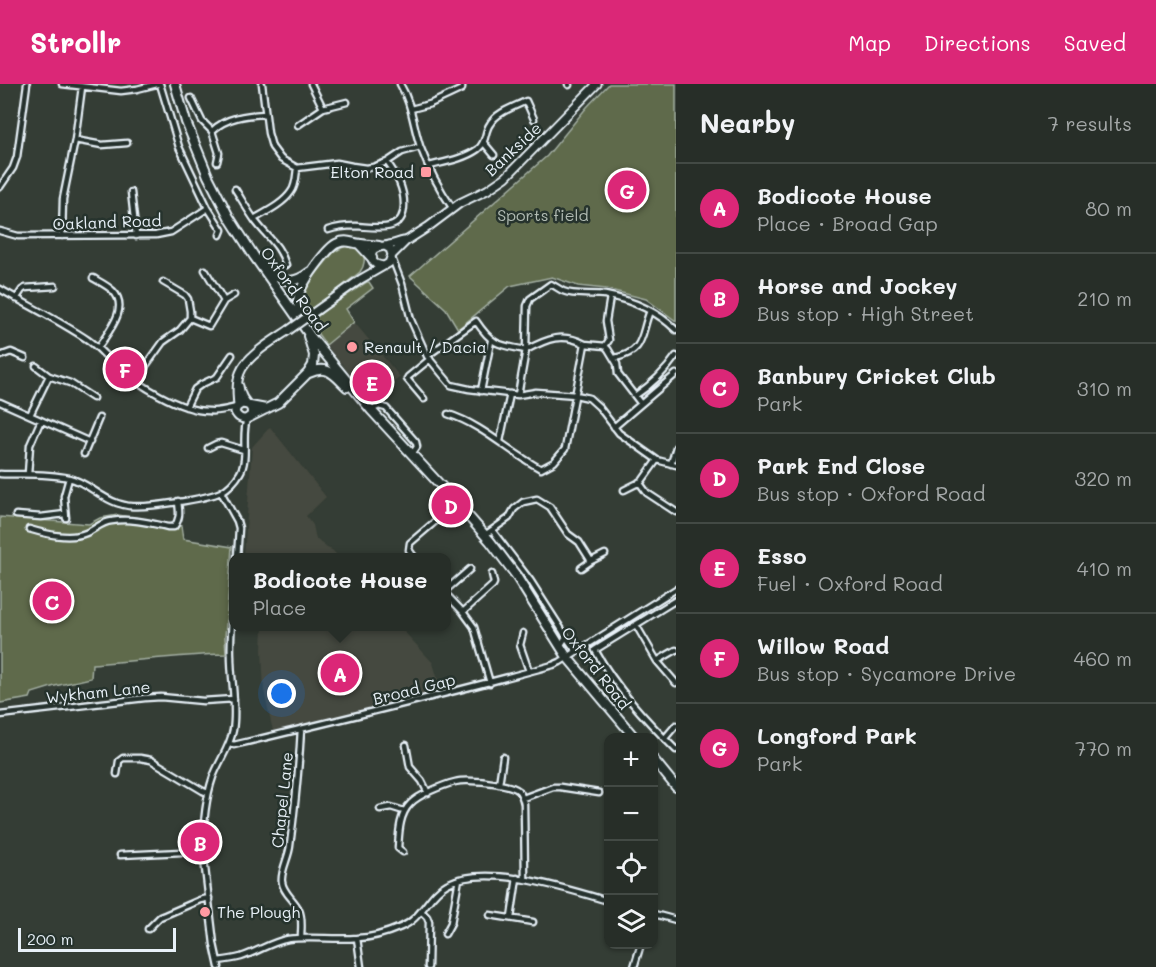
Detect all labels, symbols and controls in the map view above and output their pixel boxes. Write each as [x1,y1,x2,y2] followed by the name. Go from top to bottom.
[30,24,121,60] text: Strollr
[848,29,891,56] text: Map
[924,29,1031,56] text: Directions
[1064,29,1126,56] text: Saved
[700,106,795,140] text: Nearby
[1048,110,1132,136] text: 7 results
[480,117,545,180] street label: Bankside
[330,161,414,182] place label: Elton Road
[419,165,433,179] marker: Elton Road
[608,168,646,212] pin: G
[757,181,932,210] text: Bodicote House
[713,195,726,221] text: A
[1085,195,1132,221] text: 80 m
[497,204,589,225] park label: Sports field
[52,209,162,234] street label: Oakland Road
[757,210,938,236] text: Place · Broad Gap
[257,242,332,335] street label: Oxford Road
[757,271,958,300] text: Horse and Jockey
[713,285,726,311] text: B
[1077,285,1132,311] text: 210 m
[757,300,974,326] text: Bus stop · High Street
[364,336,487,357] place label: Renault / Dacia
[345,340,359,354] marker: Renault / Dacia
[106,346,144,392] pin: F
[352,360,392,404] pin: E
[757,361,996,390] text: Banbury Cricket Club
[712,375,727,401] text: C
[1077,375,1132,401] text: 310 m
[757,390,802,416] text: Park
[757,451,925,480] text: Park End Close
[712,465,727,491] text: D
[1074,465,1132,491] text: 320 m
[757,480,985,506] text: Bus stop · Oxford Road
[432,482,470,528] pin: D
[757,541,807,570] text: Esso
[229,553,451,631] popup
[713,555,726,581] text: E
[1077,555,1132,581] text: 410 m
[253,565,427,594] text: Bodicote House
[757,570,943,596] text: Fuel · Oxford Road
[32,578,72,624] pin: C
[253,594,306,620] text: Place
[557,622,635,713] street label: Oxford Road
[757,631,889,660] text: Willow Road
[713,645,726,671] text: F
[1074,645,1132,671] text: 460 m
[320,650,360,696] pin: A
[757,660,1016,686] text: Bus stop · Sycamore Drive
[370,668,457,709] street label: Broad Gap
[45,676,151,707] street label: Wykham Lane
[267,679,296,708] your location
[757,721,917,750] text: Longford Park
[604,733,658,949] map controls
[604,733,658,787] button: +
[712,735,727,761] text: G
[1075,735,1132,761] text: 770 m
[757,750,802,776] text: Park
[266,751,297,849] street label: Chapel Lane
[604,787,658,841] button: −
[180,820,220,864] pin: B
[604,841,658,895] button: locate
[604,895,658,949] button: layers
[217,901,300,922] place label: The Plough
[198,905,212,919] marker: The Plough
[18,925,176,952] scale bar
[27,928,74,949] text: 200 m

